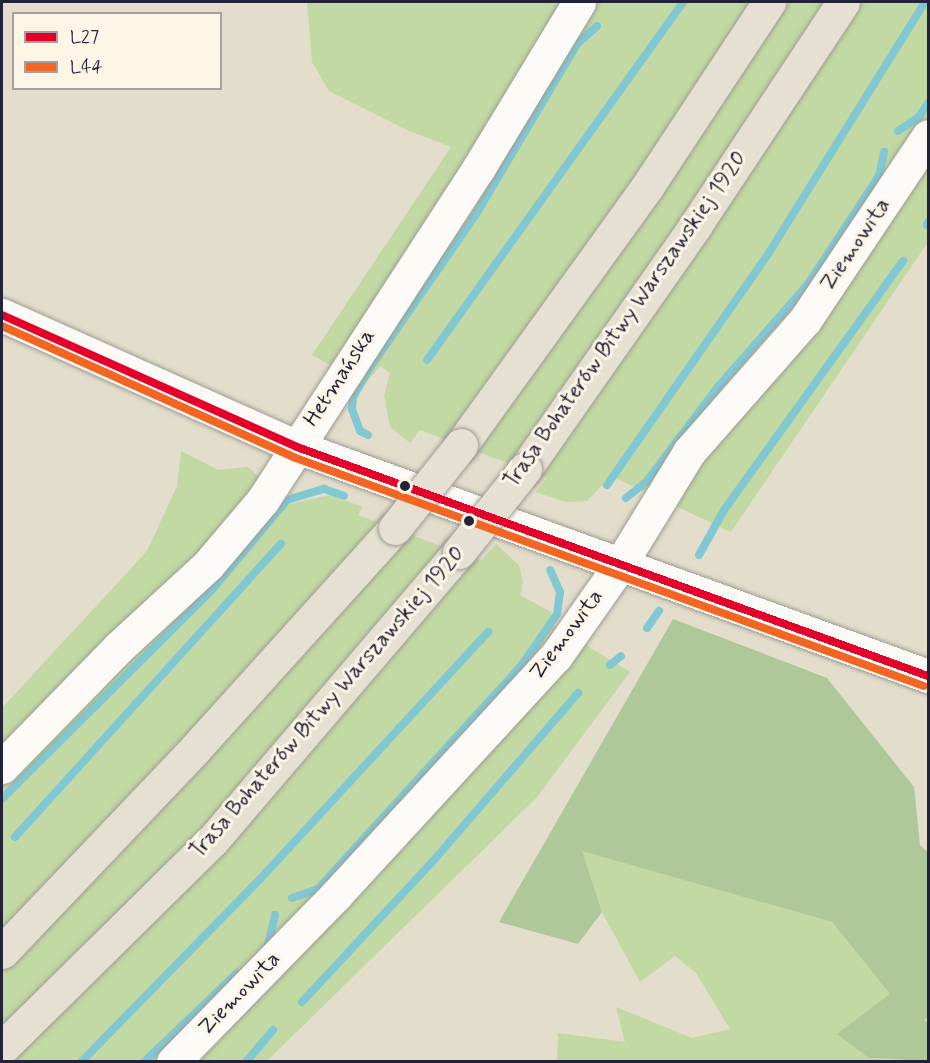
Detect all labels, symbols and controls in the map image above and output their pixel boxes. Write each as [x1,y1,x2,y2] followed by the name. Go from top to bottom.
[12,12,222,90] legend
[70,25,99,49] text: L27
[70,55,103,79] text: L44
[499,147,753,493] street label: Trasa Bohaterów Bitwy Warszawskiej 1920
[815,193,897,297] street label: Ziemowita
[299,324,381,432] street label: Hetmańska
[399,480,411,492] unlabelled marker
[463,515,475,527] unlabelled marker
[185,542,471,864] street label: Trasa Bohaterów Bitwy Warszawskiej 1920
[524,585,610,685] street label: Ziemowita
[193,947,287,1041] street label: Ziemowita

